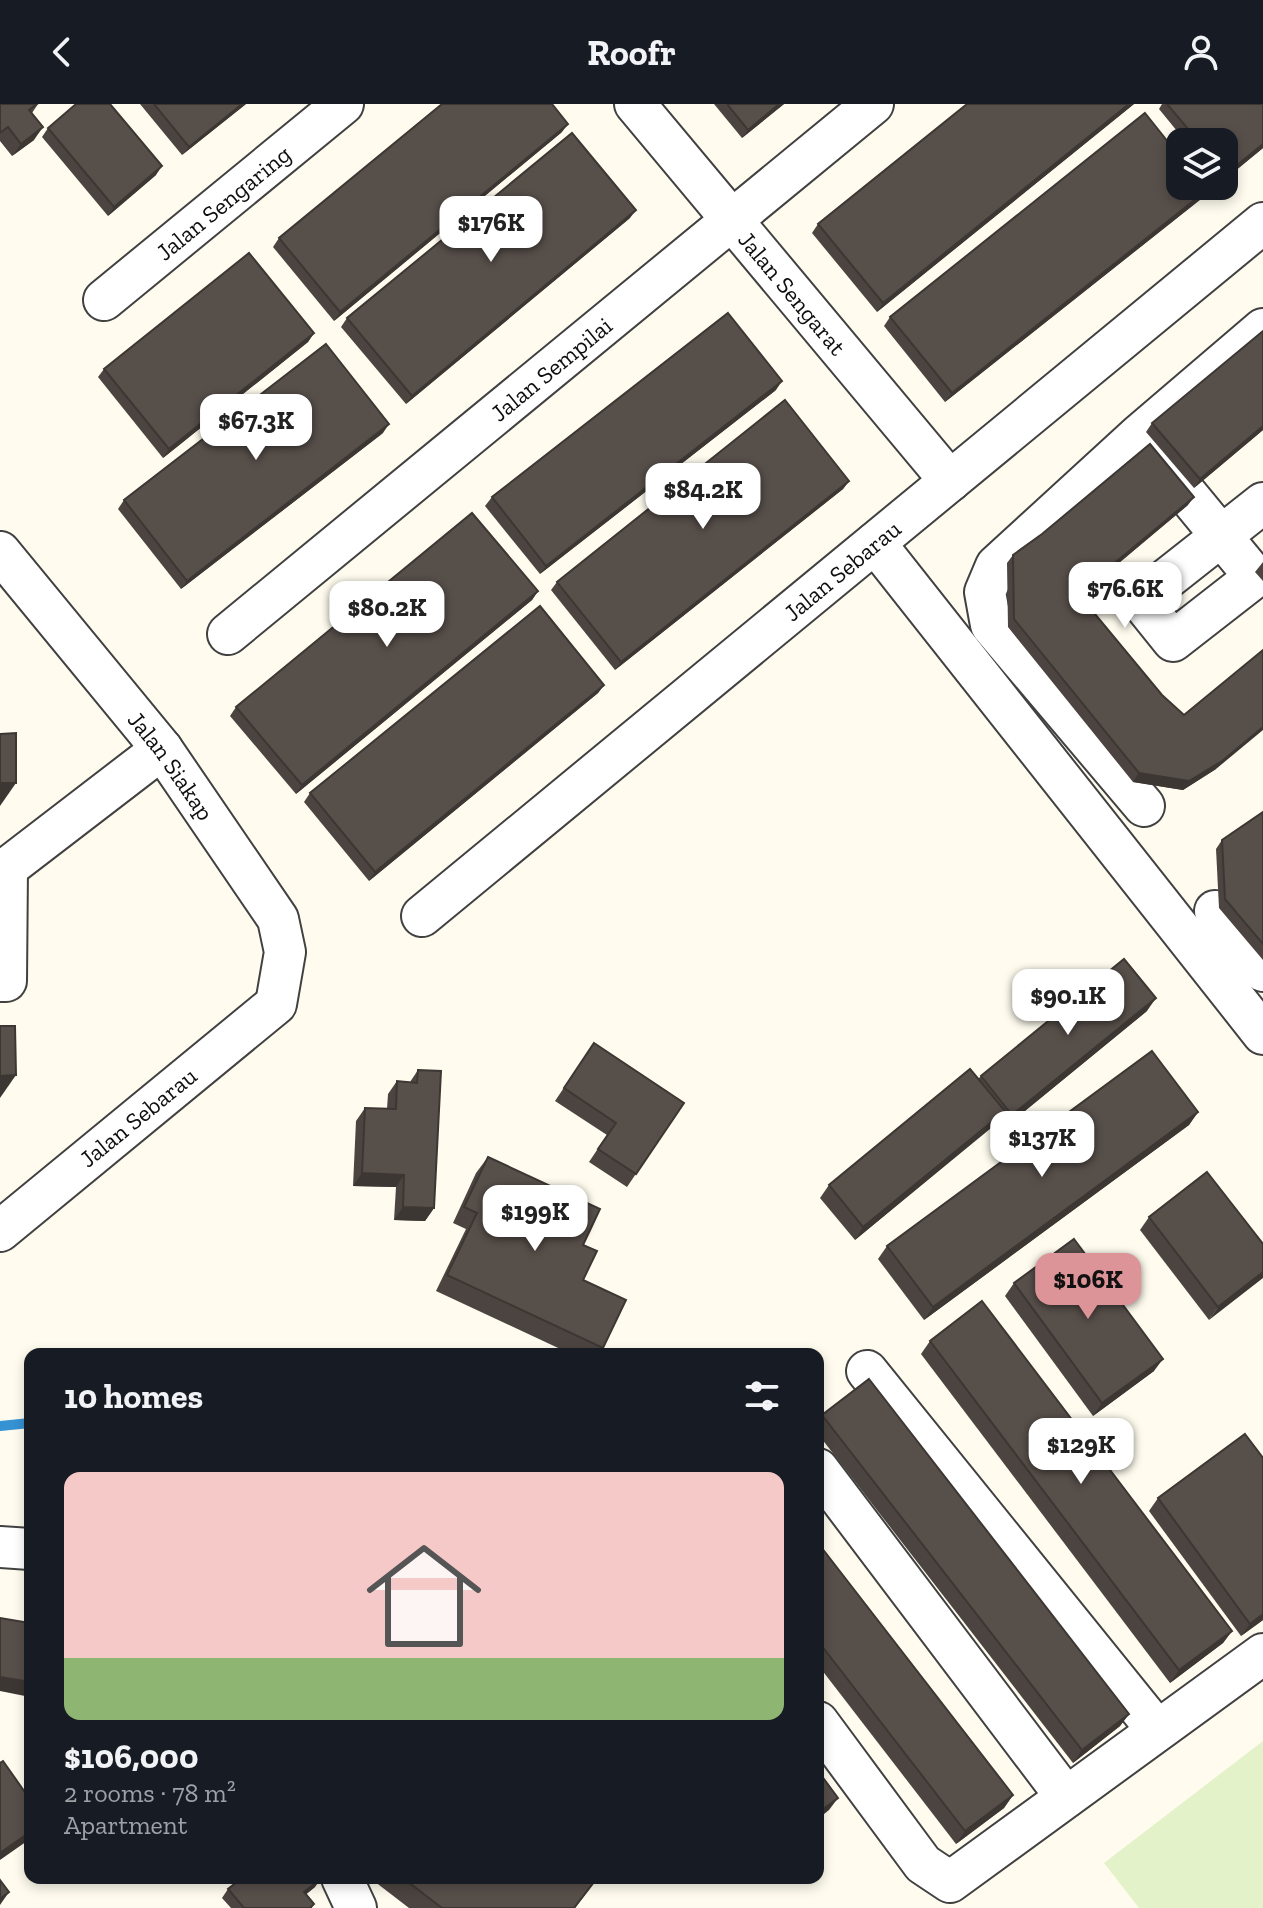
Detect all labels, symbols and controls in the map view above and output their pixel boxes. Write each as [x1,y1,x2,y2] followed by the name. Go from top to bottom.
[40,30,84,74] icon: back
[1179,30,1223,74] icon: person
[587,31,676,74] text: Roofr
[1166,128,1238,200] map controls
[1166,128,1238,200] button: layers
[150,139,296,266] street label: Jalan Sengaring
[435,196,547,264] pin: $176K
[457,206,525,238] text: $176K
[733,225,853,361] street label: Jalan Sengarat
[484,310,618,427] street label: Jalan Sempilai
[191,394,321,462] pin: $67.3K
[218,404,294,436] text: $67.3K
[638,463,768,531] pin: $84.2K
[663,473,743,505] text: $84.2K
[778,513,907,627] street label: Jalan Sebarau
[1060,562,1190,630] pin: $76.6K
[1087,572,1163,604] text: $76.6K
[322,581,452,649] pin: $80.2K
[347,591,427,623] text: $80.2K
[122,705,221,825] street label: Jalan Siakap
[1003,969,1133,1037] pin: $90.1K
[1030,979,1106,1011] text: $90.1K
[73,1061,203,1173] street label: Jalan Sebarau
[986,1111,1098,1179] pin: $137K
[1008,1121,1076,1153] text: $137K
[479,1185,591,1253] pin: $199K
[501,1195,569,1227] text: $199K
[1032,1253,1144,1321] pin: $106K
[1053,1263,1123,1295] text: $106K
[740,1374,784,1418] icon: filters
[64,1376,203,1417] text: 10 homes
[1025,1418,1137,1486] pin: $129K
[1047,1428,1115,1460] text: $129K
[352,1524,496,1668] icon: home
[64,1736,199,1777] text: $106,000
[64,1777,236,1809] text: 2 rooms · 78 m²
[64,1809,187,1841] text: Apartment

